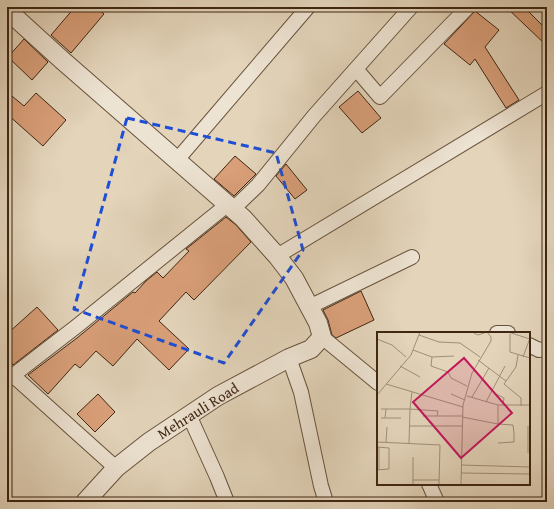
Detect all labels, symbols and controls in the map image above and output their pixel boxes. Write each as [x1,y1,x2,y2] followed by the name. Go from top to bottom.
[377,332,530,485] inset map
[153,377,242,444] street label: Mehrauli Road

